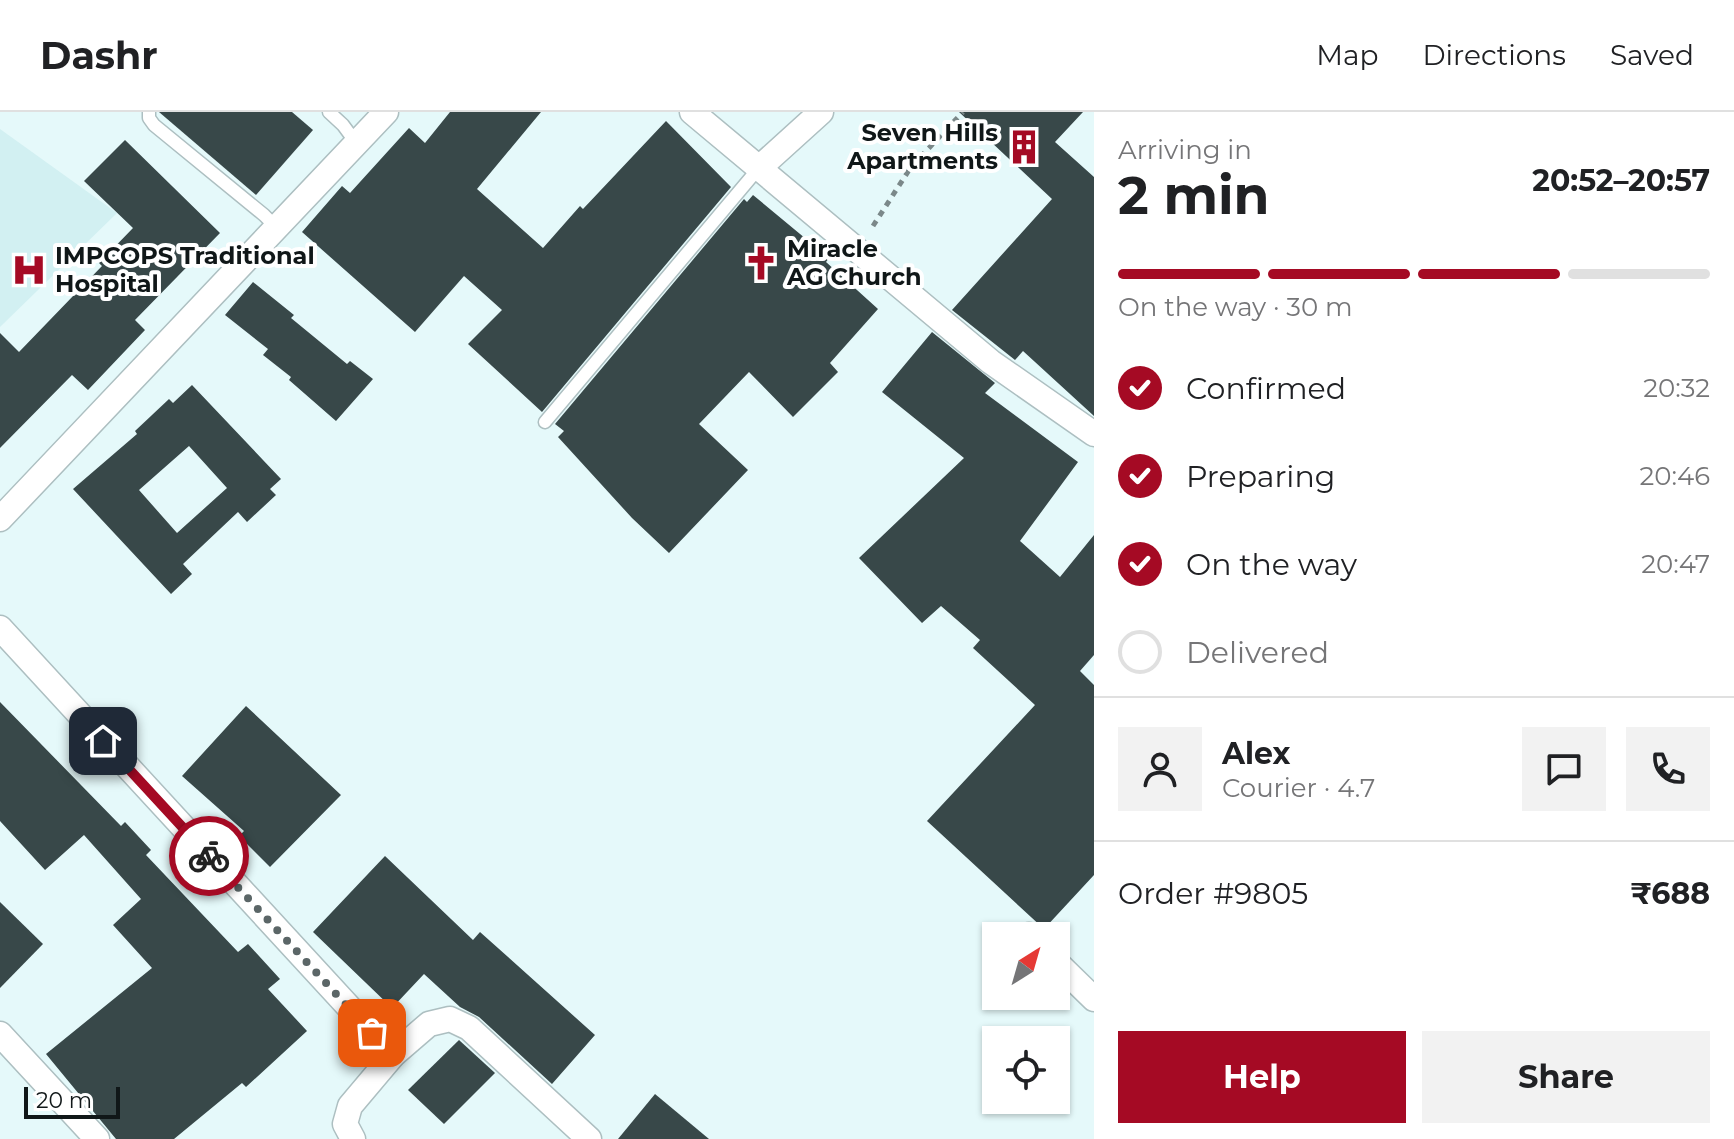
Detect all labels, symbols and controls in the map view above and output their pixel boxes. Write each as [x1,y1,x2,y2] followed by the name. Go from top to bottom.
[40,32,158,79] text: Dashr
[1316,38,1378,72] text: Map
[1422,38,1566,72] text: Directions
[1610,38,1694,72] text: Saved
[846,118,998,175] place label: Seven Hills Apartments
[1005,128,1043,166] building icon: Seven Hills Apartments
[1118,134,1252,166] text: Arriving in
[1532,162,1710,199] text: 20:52–20:57
[1118,164,1270,227] text: 2 min
[786,234,922,291] place label: Miracle AG Church
[55,241,315,298] place label: IMPCOPS Traditional Hospital
[742,244,780,282] church icon: Miracle AG Church
[10,251,48,289] hospital icon: IMPCOPS Traditional Hospital
[1118,291,1353,323] text: On the way · 30 m
[1118,366,1162,410] icon: check
[1186,370,1346,407] text: Confirmed
[1643,372,1710,404] text: 20:32
[1118,454,1162,498] icon: check
[1186,458,1335,495] text: Preparing
[1640,460,1710,492] text: 20:46
[1118,542,1162,586] icon: check
[1186,546,1357,583] text: On the way
[1641,548,1710,580] text: 20:47
[1186,634,1329,671] text: Delivered
[69,707,137,775] pin
[81,719,125,763] icon: home
[1118,727,1202,811] button: person
[1522,727,1606,811] button: chat
[1626,727,1710,811] button: phone
[1222,735,1290,772] text: Alex
[1222,772,1375,804] text: Courier · 4.7
[169,816,249,896] courier
[187,834,231,878] icon: bike
[1118,875,1308,912] text: Order #9805
[1630,875,1710,912] text: ₹688
[982,922,1070,1010] north arrow
[982,922,1070,1114] map controls
[338,999,406,1067] pin
[350,1011,394,1055] icon: bag
[982,1026,1070,1114] button: locate
[1118,1031,1406,1123] button: Help
[1422,1031,1710,1123] button: Share
[24,1083,120,1119] scale bar
[36,1087,92,1114] text: 20 m

